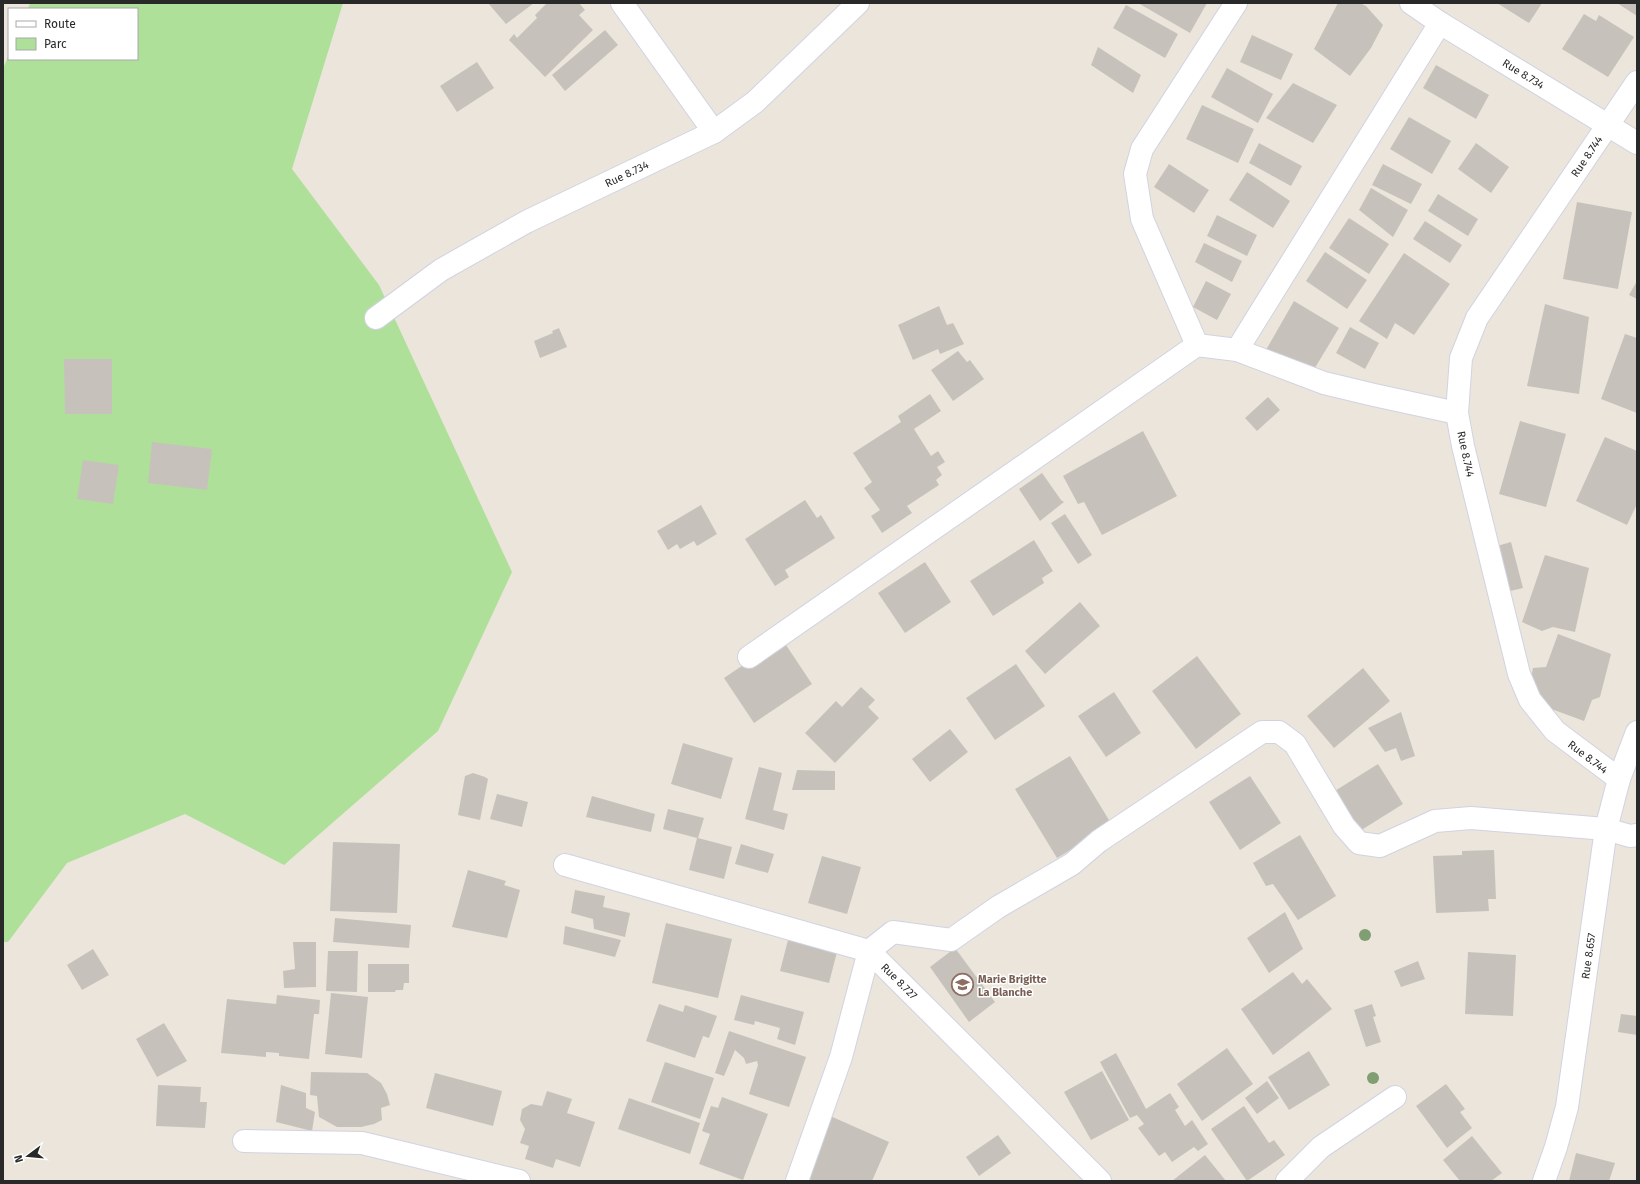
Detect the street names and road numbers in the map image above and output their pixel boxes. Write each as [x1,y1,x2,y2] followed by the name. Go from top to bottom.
[1500,57,1547,92] street label: Rue 8.734
[1569,133,1606,180] street label: Rue 8.744
[603,158,651,190] street label: Rue 8.734
[1454,430,1477,478] street label: Rue 8.744
[1565,738,1610,777] street label: Rue 8.744
[1579,932,1598,980] street label: Rue 8.657
[878,961,920,1002] street label: Rue 8.727

